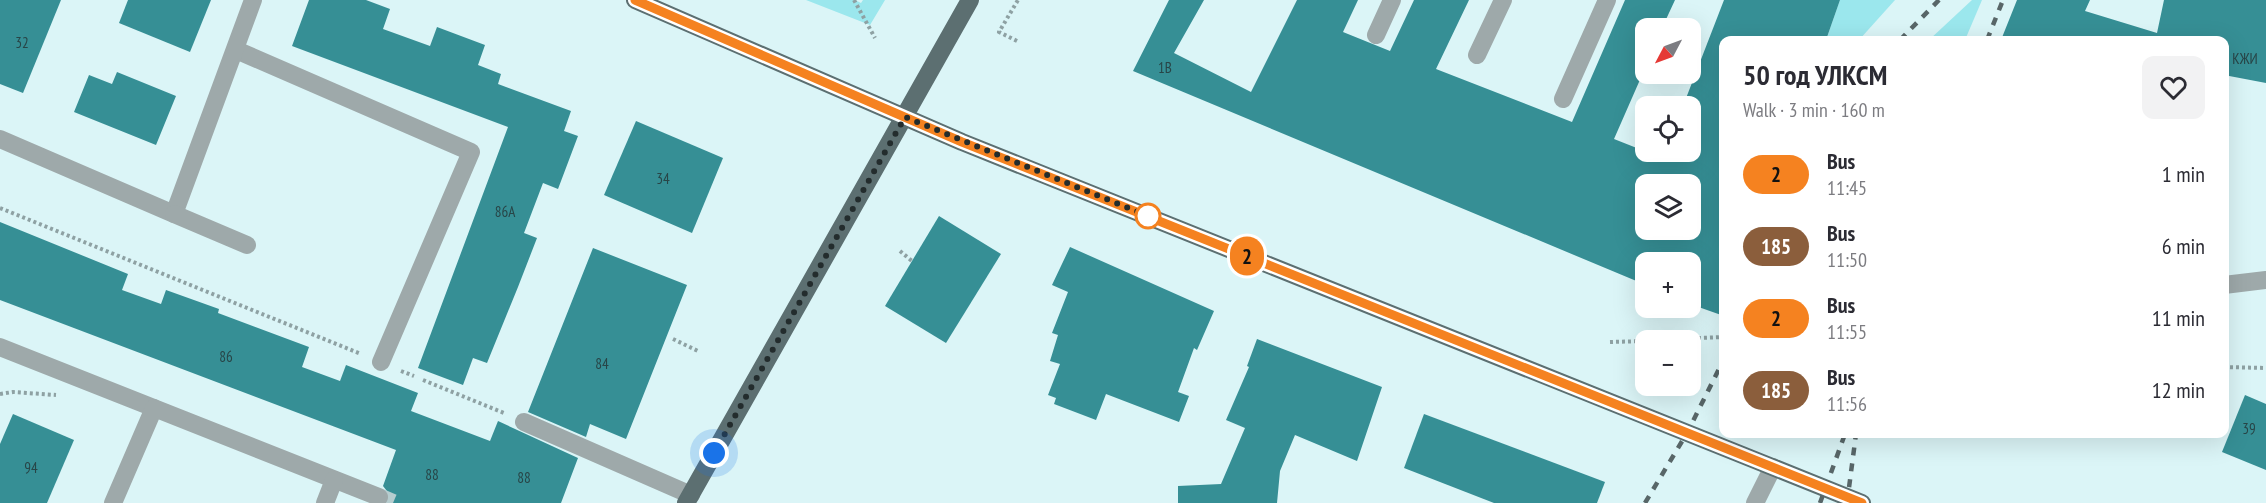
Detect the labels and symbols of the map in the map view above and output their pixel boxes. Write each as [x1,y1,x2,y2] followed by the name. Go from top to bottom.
[1635,18,1701,84] north arrow
[15,33,29,52] house number: 32
[2232,49,2258,68] house number: КЖИ
[1158,58,1172,77] house number: 1В
[656,169,670,188] house number: 34
[495,202,516,221] house number: 86А
[1135,203,1161,229] unlabelled marker
[1228,236,1266,276] line badge: 2
[219,347,233,366] house number: 86
[595,354,609,373] house number: 84
[2242,419,2256,438] house number: 39
[699,438,729,468] your location
[24,458,38,477] house number: 94
[425,465,439,484] house number: 88
[517,468,531,487] house number: 88

